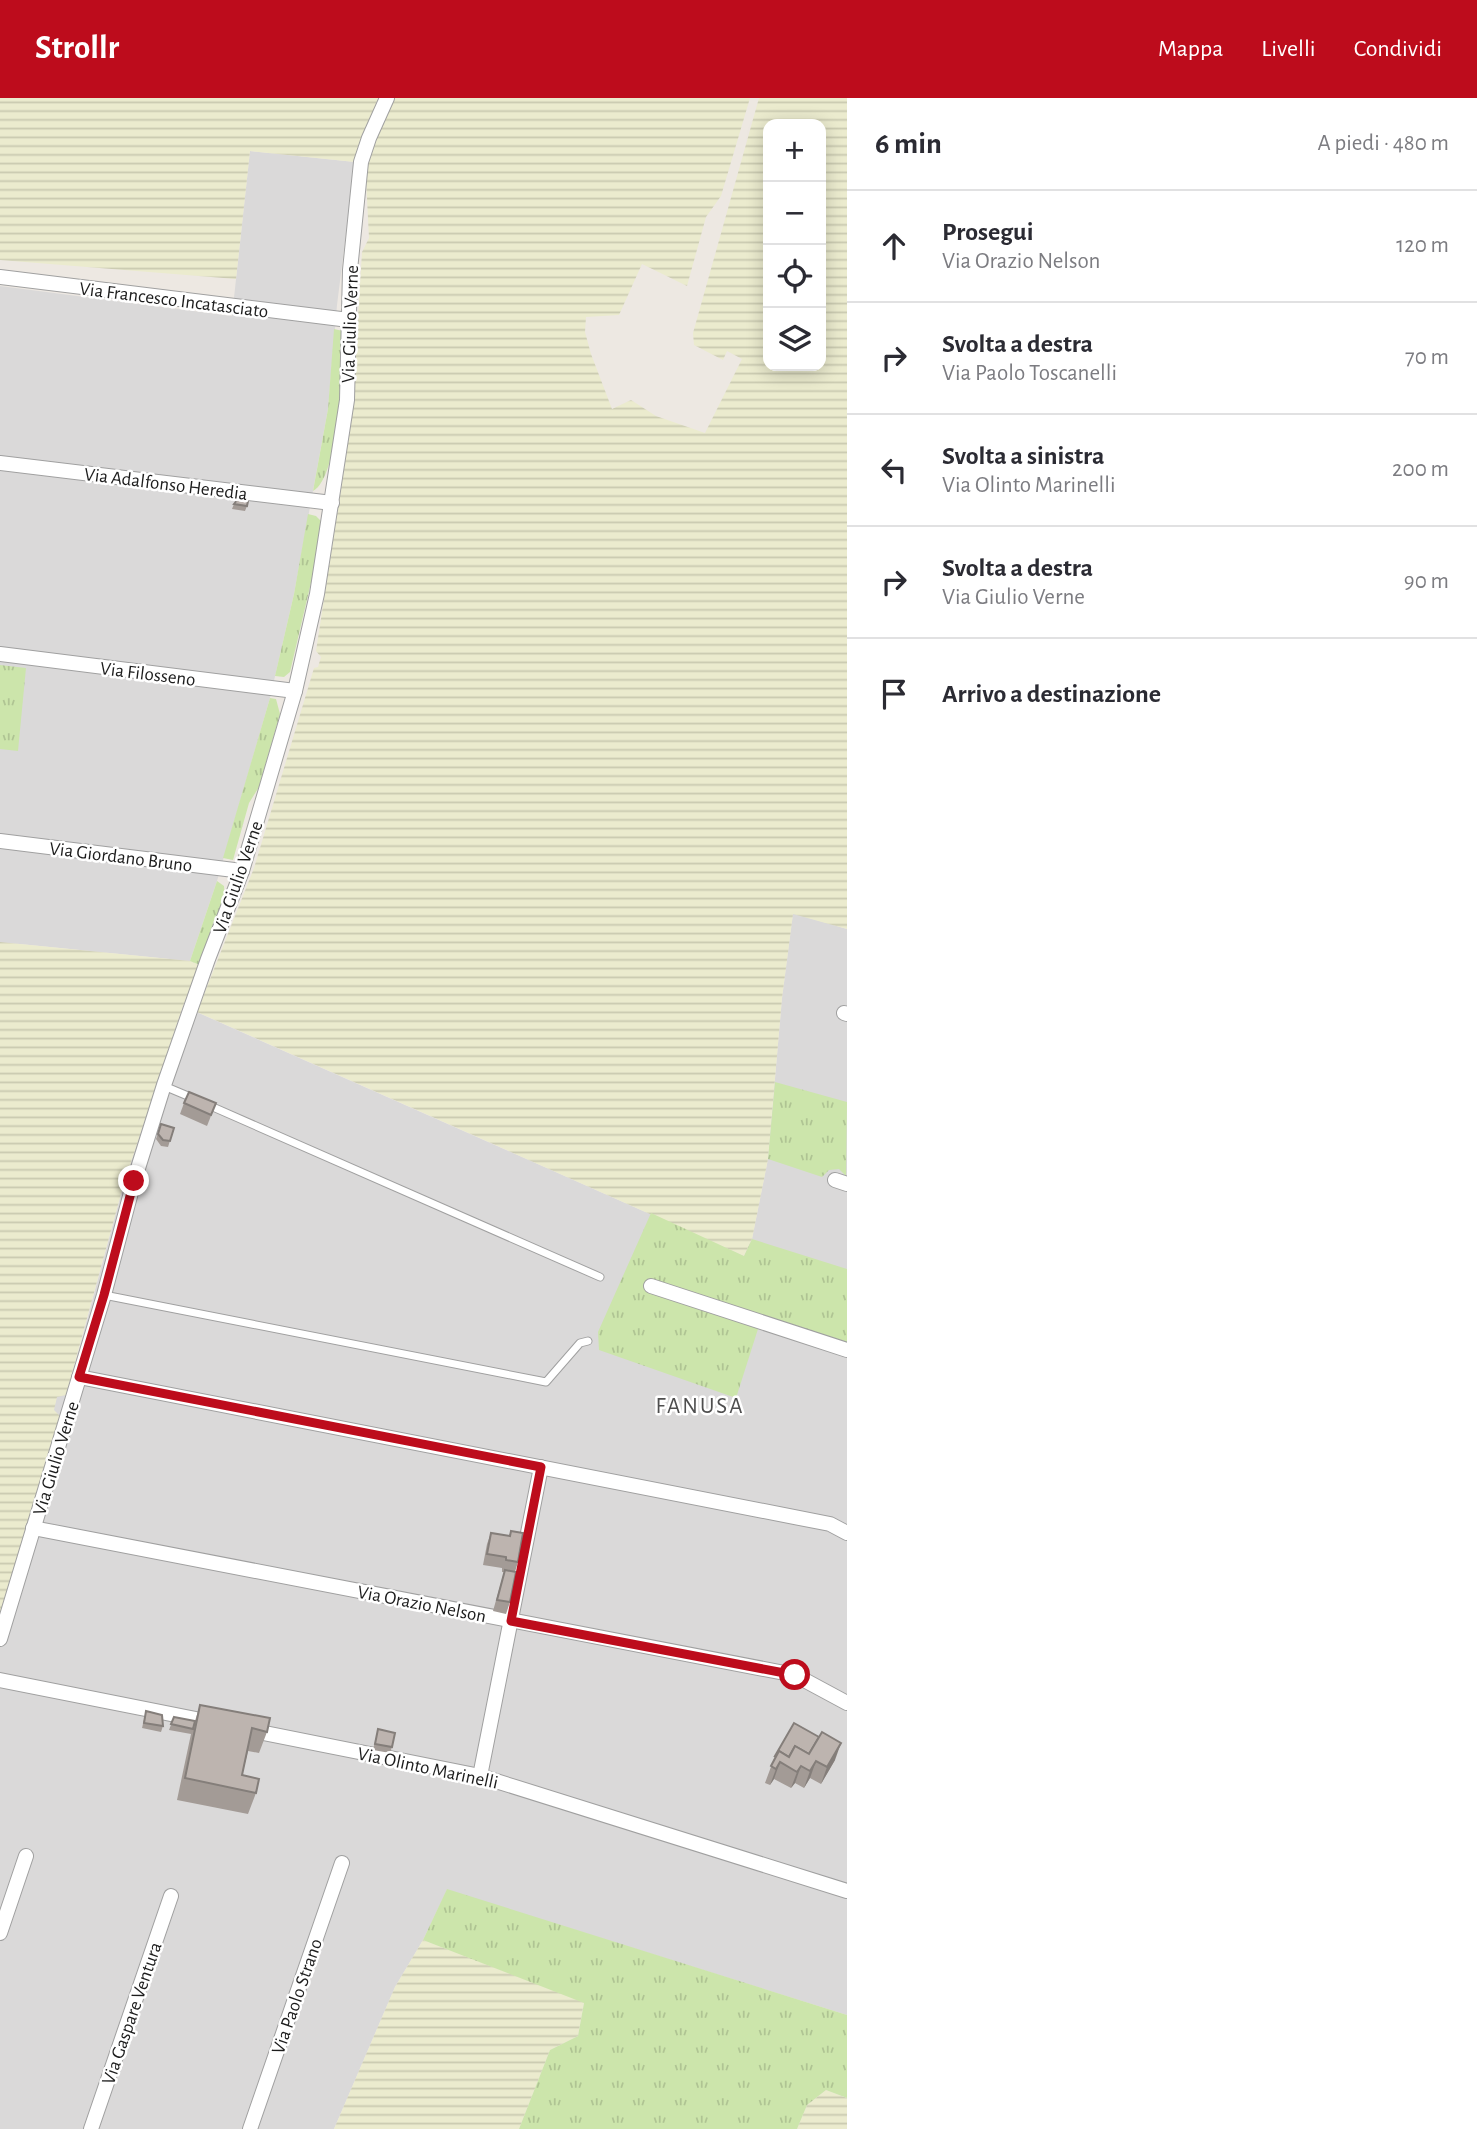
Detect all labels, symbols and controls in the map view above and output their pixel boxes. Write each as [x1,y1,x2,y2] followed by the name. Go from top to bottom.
[35,32,119,65] text: Strollr
[1158,37,1223,61] text: Mappa
[1261,37,1316,61] text: Livelli
[1354,37,1442,61] text: Condividi
[763,119,826,371] map controls
[763,119,826,182] button: +
[875,129,942,159] text: 6 min
[1317,132,1449,155] text: A piedi · 480 m
[763,182,826,245] button: −
[942,219,1033,245] text: Prosegui
[875,227,913,265] icon: ahead
[1396,234,1449,257] text: 120 m
[763,245,826,308] button: locate
[942,250,1101,273] text: Via Orazio Nelson
[339,265,362,383] street label: Via Giulio Verne
[78,279,269,322] street label: Via Francesco Incatasciato
[763,308,826,371] button: layers
[942,331,1093,357] text: Svolta a destra
[875,339,913,377] icon: right
[1405,346,1449,369] text: 70 m
[942,362,1117,385] text: Via Paolo Toscanelli
[942,443,1104,469] text: Svolta a sinistra
[875,451,913,489] icon: left
[1392,458,1449,481] text: 200 m
[83,465,249,504] street label: Via Adalfonso Heredia
[942,474,1116,497] text: Via Olinto Marinelli
[942,555,1093,581] text: Svolta a destra
[875,563,913,601] icon: right
[1404,570,1449,593] text: 90 m
[942,586,1085,609] text: Via Giulio Verne
[99,659,197,690] street label: Via Filosseno
[875,675,913,713] icon: arrive
[942,681,1161,707] text: Arrivo a destinazione
[210,819,267,936] street label: Via Giulio Verne
[48,839,193,876] street label: Via Giordano Bruno
[118,1165,149,1196] route end
[656,1395,744,1418] district label: FANUSA
[30,1399,83,1518] street label: Via Giulio Verne
[356,1583,488,1626] street label: Via Orazio Nelson
[779,1659,810,1690] route start
[356,1744,500,1793] street label: Via Olinto Marinelli
[269,1936,326,2057] street label: Via Paolo Strano
[99,1940,166,2087] street label: Via Gaspare Ventura

